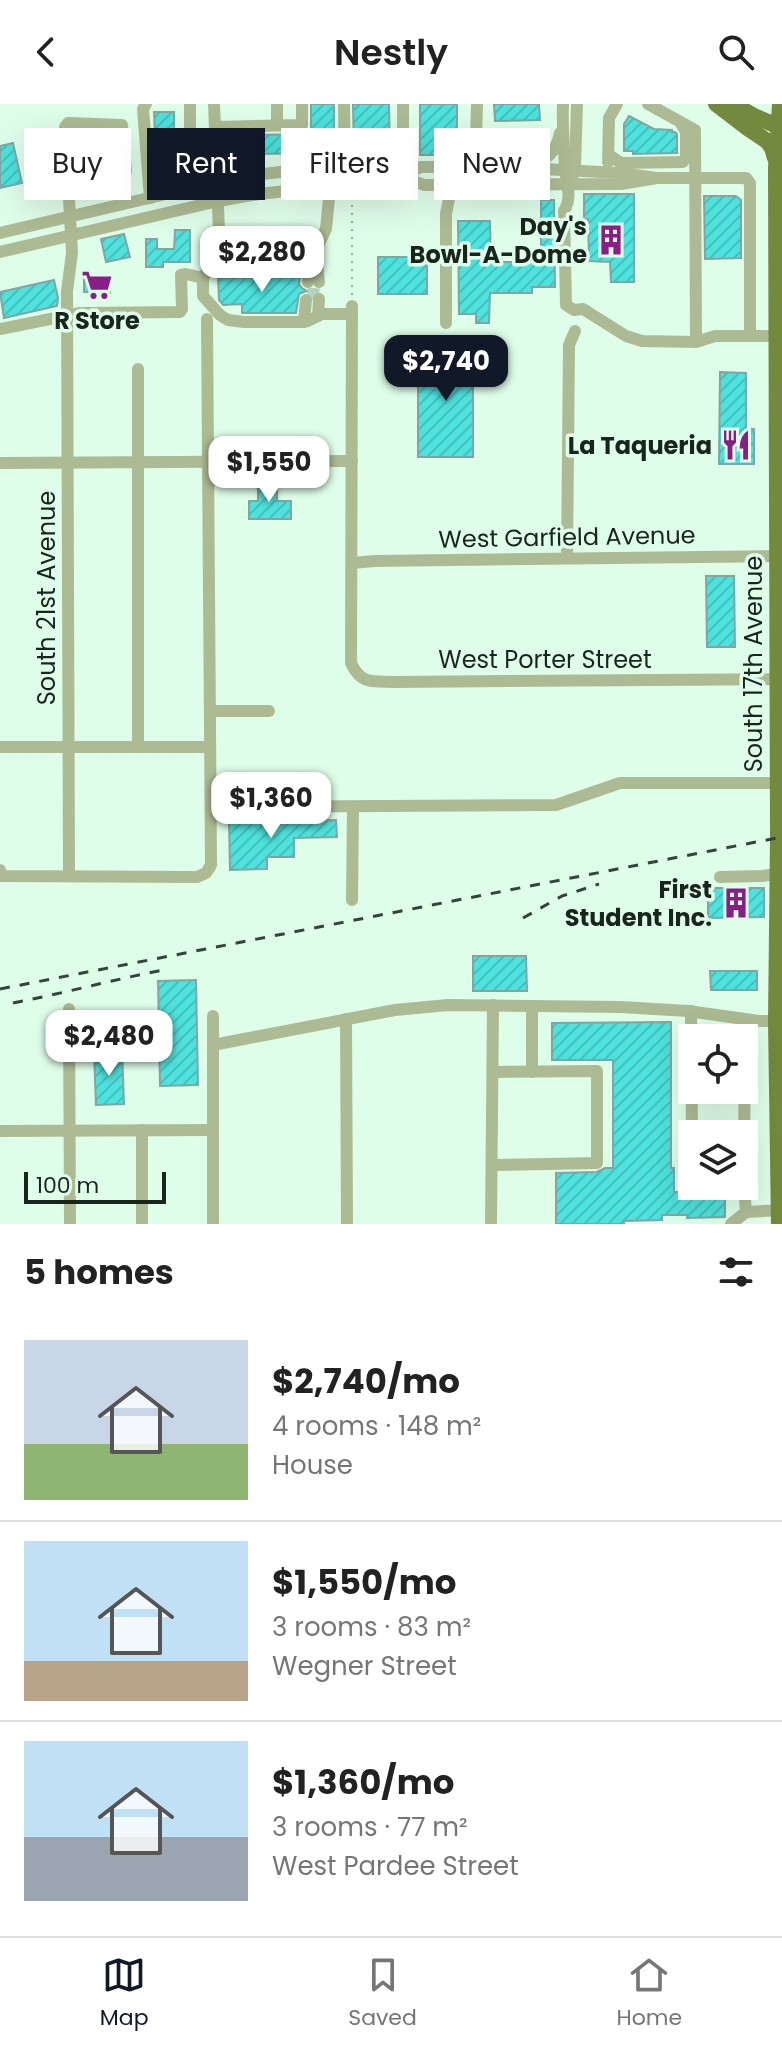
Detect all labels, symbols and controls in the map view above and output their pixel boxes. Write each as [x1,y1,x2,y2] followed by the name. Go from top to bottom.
[334,27,448,78] text: Nestly
[24,30,68,74] icon: back
[714,30,758,74] icon: search
[24,128,131,200] chip: Buy
[147,128,265,200] chip: Rent
[281,128,418,200] chip: Filters
[434,128,550,200] chip: New
[410,210,587,271] place label: Day's Bowl-A-Dome
[594,223,628,257] building icon: Day's Bowl-A-Dome
[197,226,327,294] pin: $2,280
[218,234,306,270] text: $2,280
[80,268,114,302] supermarket icon: R Store
[54,304,140,337] place label: R Store
[381,335,511,403] pin: $2,740
[402,343,490,379] text: $2,740
[719,428,753,462] restaurant icon: La Taqueria
[568,429,712,462] place label: La Taqueria
[204,436,334,504] pin: $1,550
[226,444,312,480] text: $1,550
[30,491,63,705] street label: South 21st Avenue
[438,518,696,556] street label: West Garfield Avenue
[737,556,770,772] street label: South 17th Avenue
[438,643,652,676] street label: West Porter Street
[206,772,336,840] pin: $1,360
[229,780,313,816] text: $1,360
[565,873,712,934] place label: First Student Inc.
[719,886,753,920] building icon: First Student Inc.
[44,1010,174,1078] pin: $2,480
[64,1018,154,1054] text: $2,480
[678,1024,758,1200] map controls
[678,1024,758,1104] button: locate
[678,1120,758,1200] button: layers
[24,1168,166,1204] scale bar
[36,1170,99,1201] text: 100 m
[24,1248,174,1296] text: 5 homes
[714,1250,758,1294] icon: filters
[272,1357,460,1405] text: $2,740/mo
[88,1372,184,1468] icon: home
[272,1408,481,1444] text: 4 rooms · 148 m²
[272,1447,353,1483] text: House
[272,1558,456,1606] text: $1,550/mo
[88,1573,184,1669] icon: home
[272,1609,471,1645] text: 3 rooms · 83 m²
[272,1648,457,1684] text: Wegner Street
[272,1758,454,1806] text: $1,360/mo
[88,1773,184,1869] icon: home
[272,1809,468,1845] text: 3 rooms · 77 m²
[272,1848,519,1884] text: West Pardee Street
[100,1953,149,2034] tab: Map
[348,1953,417,2034] tab: Saved
[617,1953,682,2034] tab: Home

